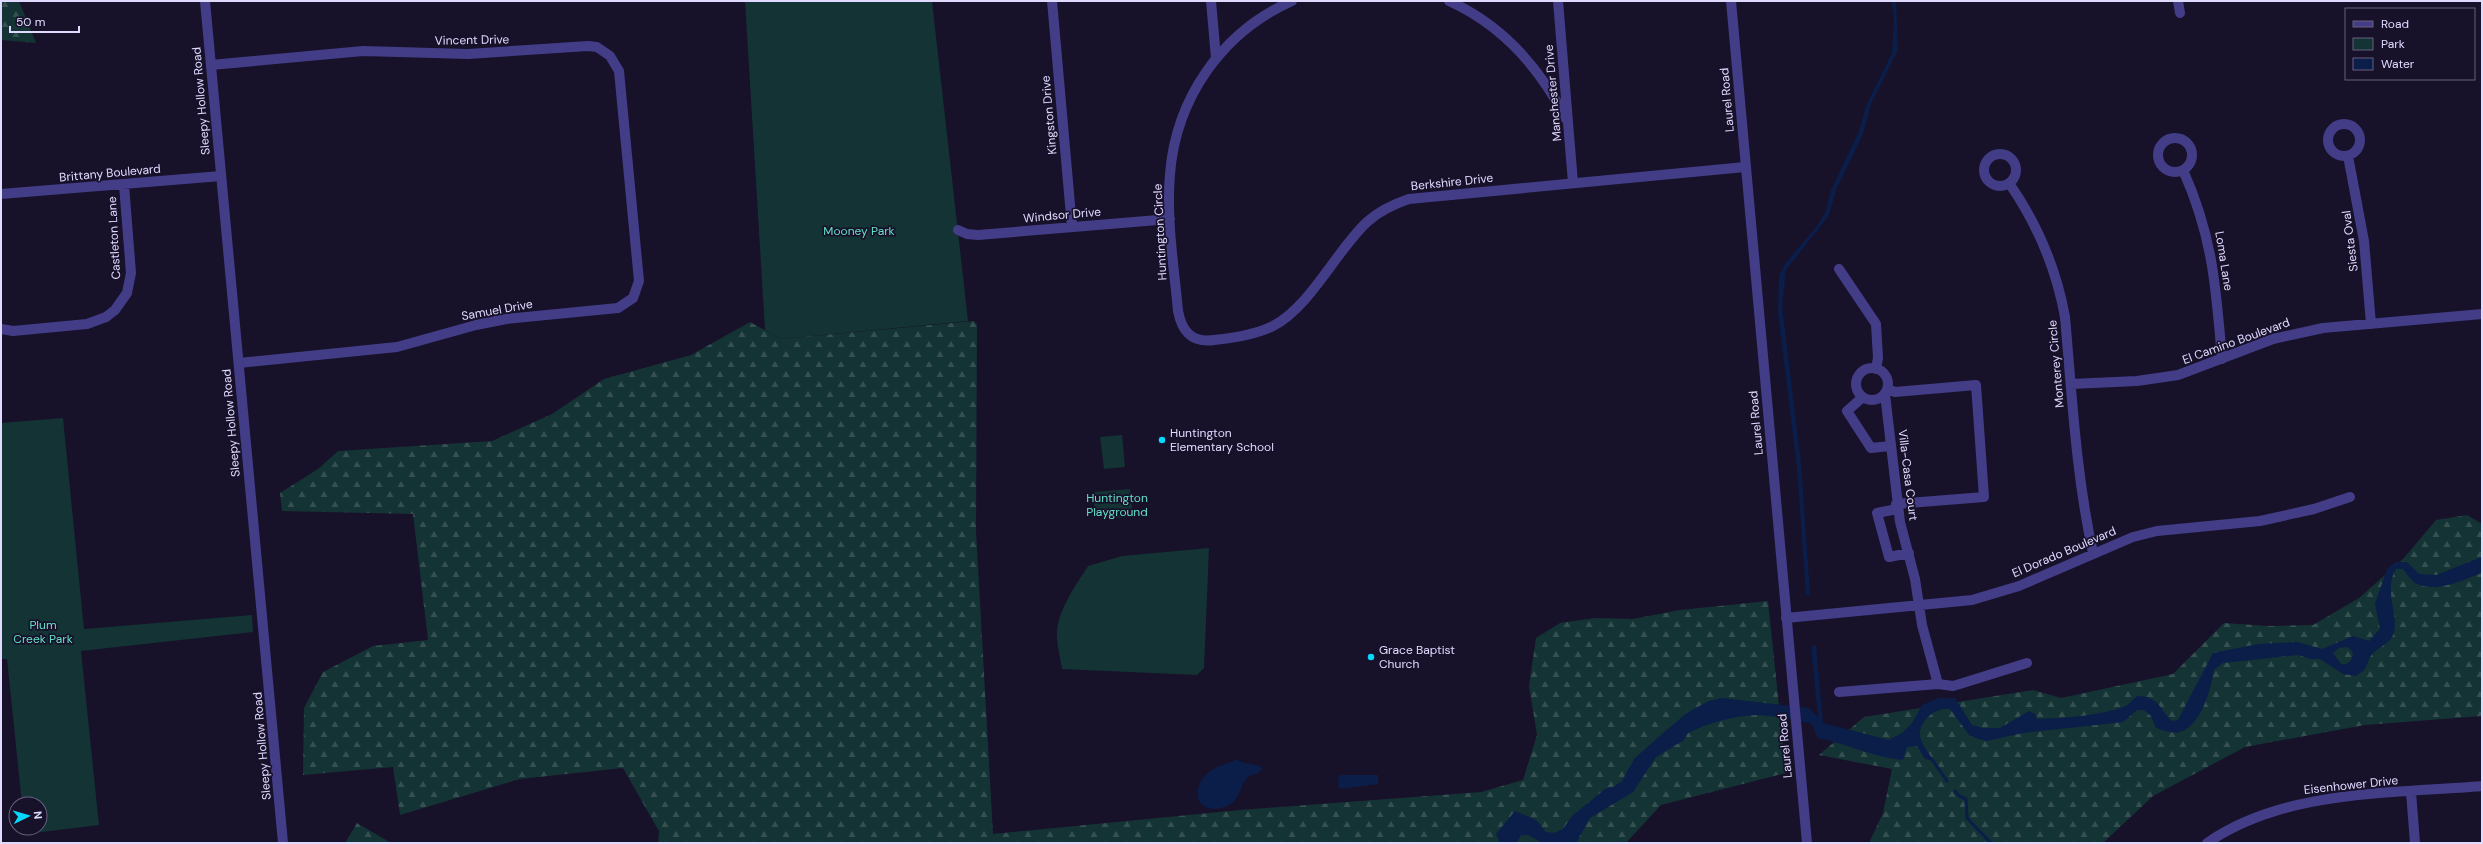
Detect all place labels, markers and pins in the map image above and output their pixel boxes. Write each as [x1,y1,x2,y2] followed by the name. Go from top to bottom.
[1170,425,1274,455] place label: Huntington Elementary School
[1157,435,1167,445] marker: Huntington Elementary School
[1379,642,1455,672] place label: Grace Baptist Church
[1366,652,1376,662] marker: Grace Baptist Church

